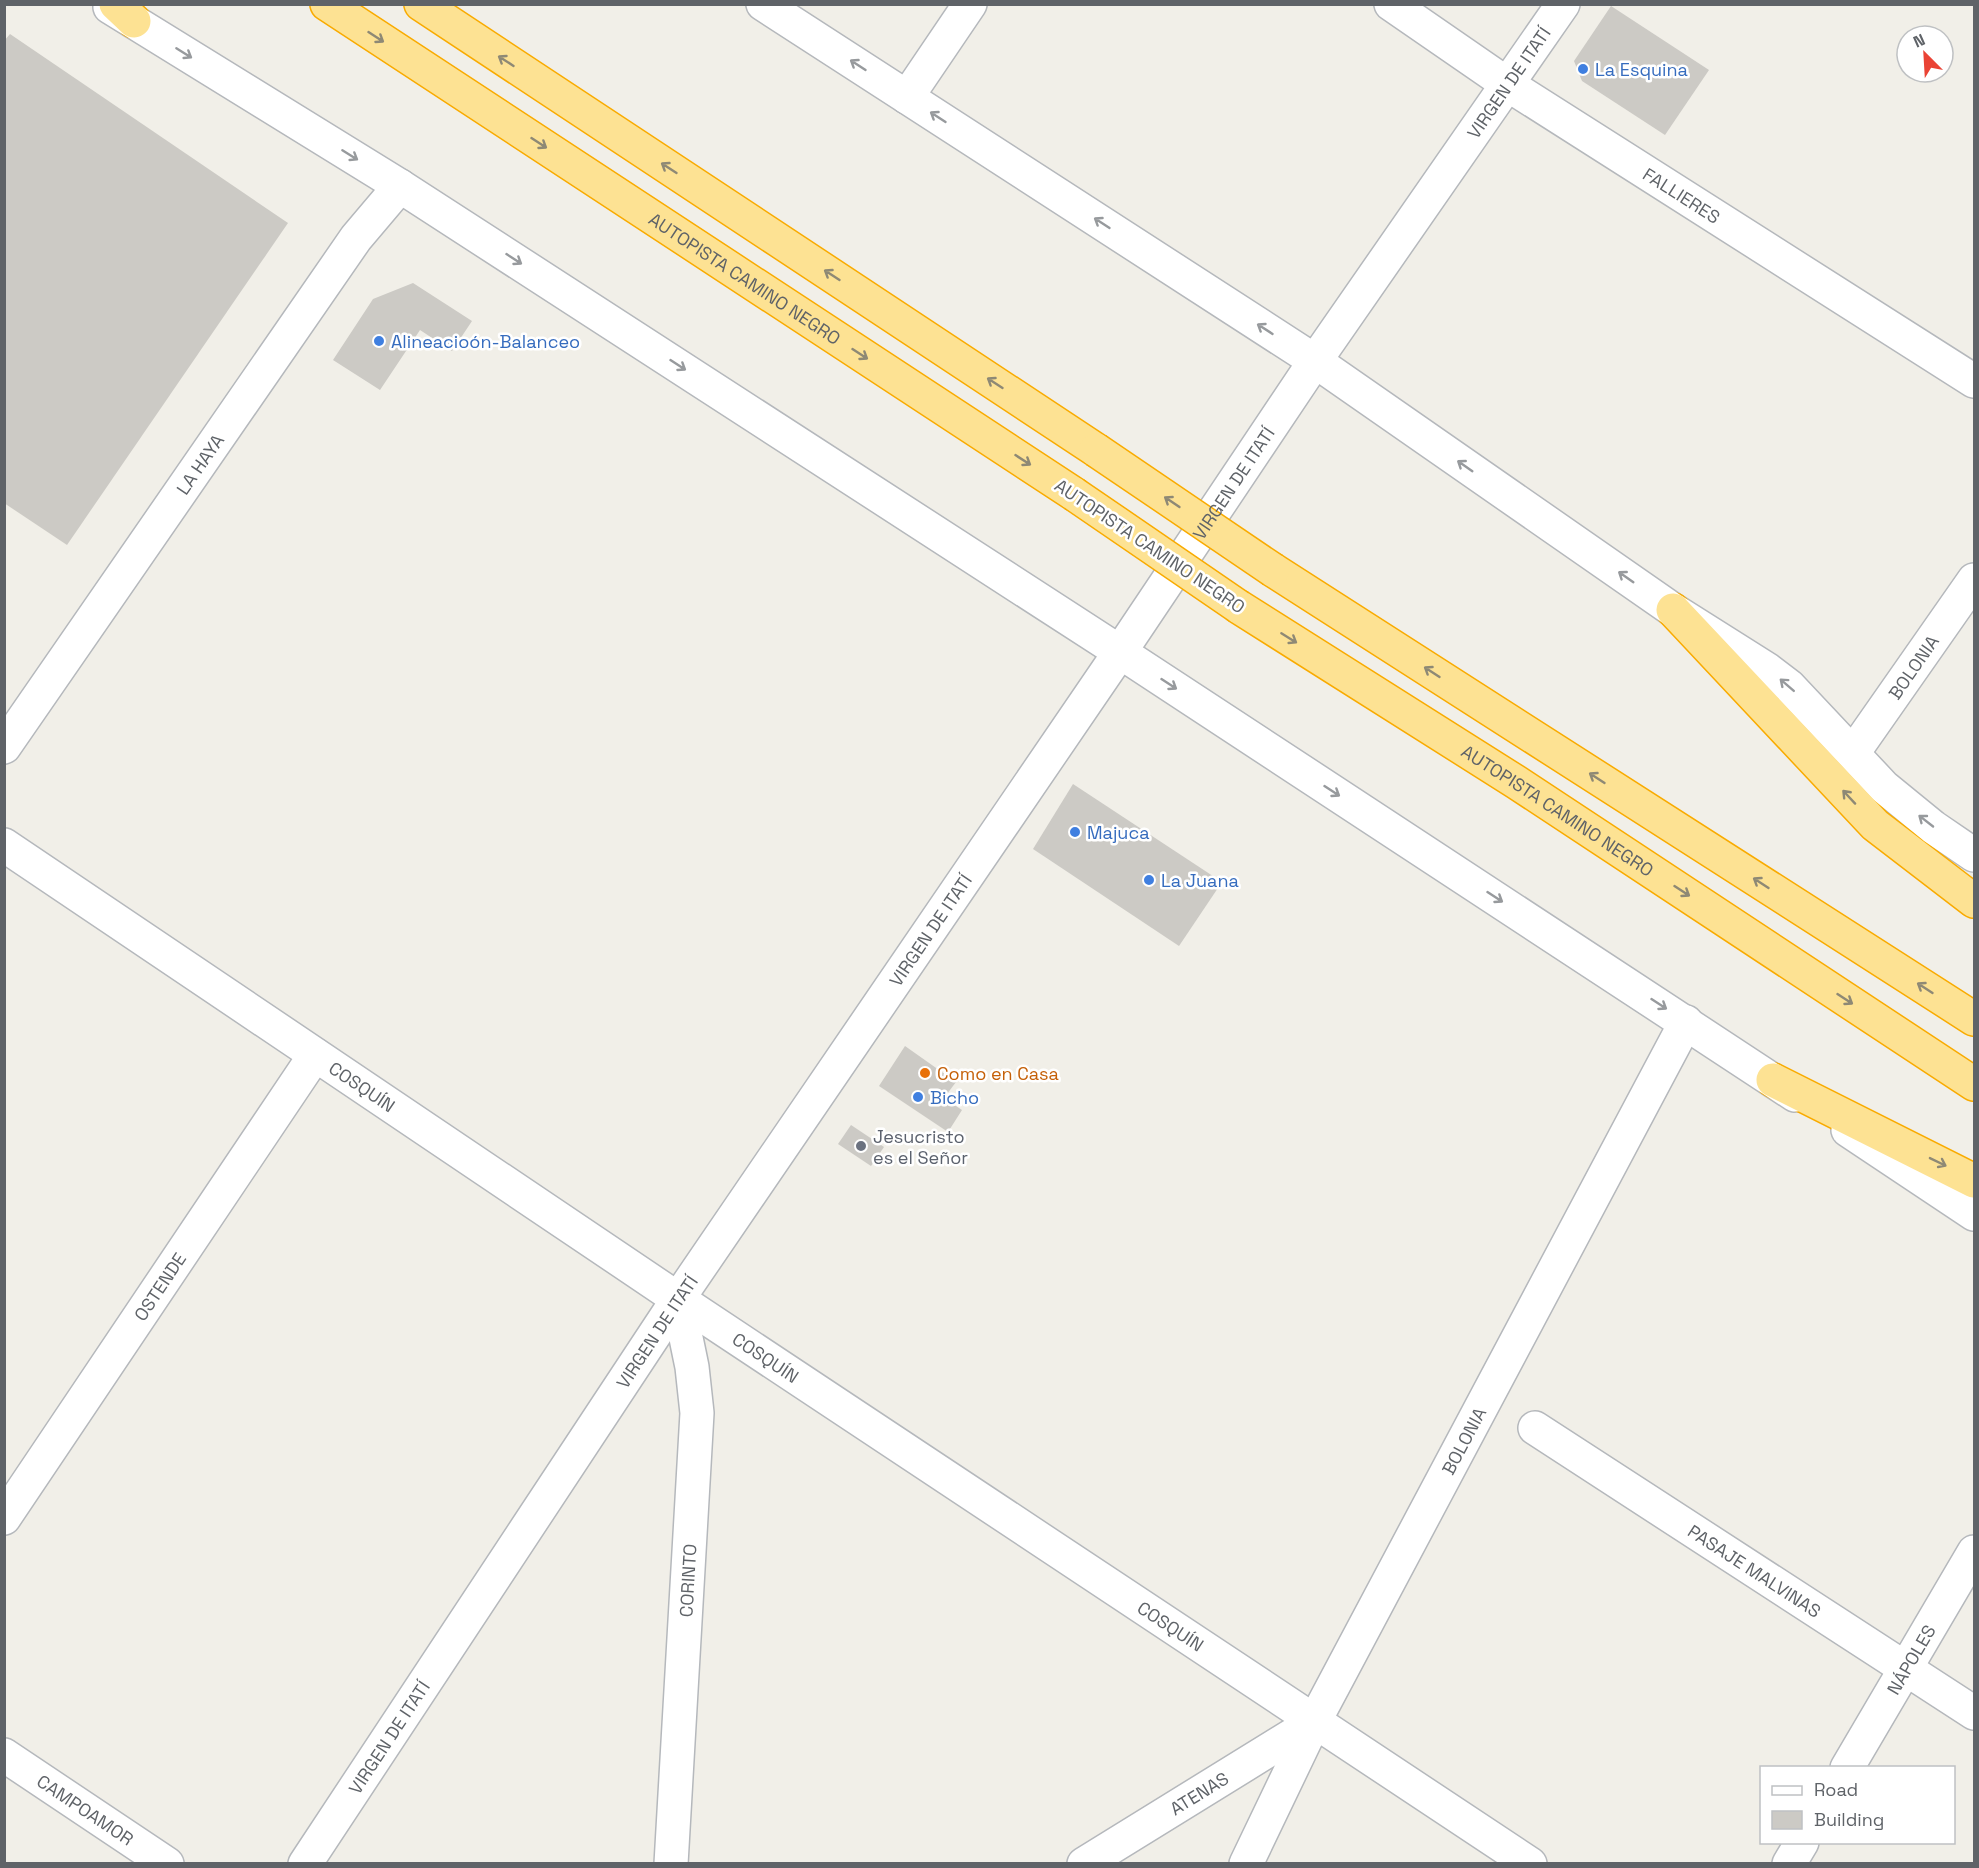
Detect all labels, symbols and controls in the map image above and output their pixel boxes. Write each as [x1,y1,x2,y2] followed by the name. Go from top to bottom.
[1462,22,1556,143] street label: VIRGEN DE ITATÍ
[1895,24,1955,84] north arrow
[1910,29,1928,53] text: N
[367,30,384,43] one-way arrow
[175,47,192,59] one-way arrow
[498,55,515,67] one-way arrow
[1595,58,1688,81] place label: La Esquina
[850,59,867,71] one-way arrow
[1576,62,1590,76] marker: La Esquina
[931,111,947,123] one-way arrow
[530,137,547,150] one-way arrow
[341,149,358,161] one-way arrow
[661,162,678,174] one-way arrow
[1639,162,1725,228] street label: FALLIERES
[645,207,845,349] street label: AUTOPISTA CAMINO NEGRO
[1094,217,1111,229] one-way arrow
[506,253,523,266] one-way arrow
[824,269,841,281] one-way arrow
[1257,323,1274,336] one-way arrow
[391,330,580,353] place label: Alineacioón-Balanceo
[372,334,386,348] marker: Alineacioón-Balanceo
[851,348,868,360] one-way arrow
[669,360,686,372] one-way arrow
[986,376,1003,389] one-way arrow
[1187,422,1280,544] street label: VIRGEN DE ITATÍ
[171,429,229,499] street label: LA HAYA
[1014,455,1031,467] one-way arrow
[1458,460,1474,472] one-way arrow
[1050,474,1250,618] street label: AUTOPISTA CAMINO NEGRO
[1165,496,1181,508] one-way arrow
[1618,571,1634,583] one-way arrow
[1883,630,1944,704] street label: BOLONIA
[1280,632,1297,645] one-way arrow
[1424,666,1441,679] one-way arrow
[1160,678,1177,690] one-way arrow
[1779,679,1795,692] one-way arrow
[1457,739,1658,881] street label: AUTOPISTA CAMINO NEGRO
[1589,771,1606,783] one-way arrow
[1323,785,1340,797] one-way arrow
[1842,789,1856,804] one-way arrow
[1919,815,1935,828] one-way arrow
[1087,821,1150,844] place label: Majuca
[1068,825,1082,839] marker: Majuca
[884,869,977,990] street label: VIRGEN DE ITATÍ
[1161,869,1239,892] place label: La Juana
[1142,873,1156,887] marker: La Juana
[1753,876,1770,888] one-way arrow
[1673,886,1690,898] one-way arrow
[1487,891,1504,904] one-way arrow
[1917,981,1934,993] one-way arrow
[1836,993,1853,1005] one-way arrow
[1650,998,1666,1010] one-way arrow
[325,1056,400,1117] street label: COSQUÍN
[937,1062,1059,1085] place label: Como en Casa
[918,1066,932,1080] marker: Como en Casa
[930,1086,979,1109] place label: Bicho
[911,1090,925,1104] marker: Bicho
[873,1125,968,1169] place label: Jesucristo es el Señor
[854,1139,868,1153] marker: Jesucristo es el Señor
[1928,1157,1946,1169] one-way arrow
[128,1248,191,1325] street label: OSTENDE
[611,1270,703,1393] street label: VIRGEN DE ITATÍ
[728,1327,803,1388] street label: COSQUÍN
[1436,1403,1491,1478] street label: BOLONIA
[1684,1519,1826,1622] street label: PASAJE MALVINAS
[674,1543,701,1618] street label: CORINTO
[1133,1595,1208,1656] street label: COSQUÍN
[1881,1620,1940,1698] street label: NÁPOLES
[343,1676,435,1798] street label: VIRGEN DE ITATÍ
[1165,1766,1233,1820] street label: ATENAS
[1760,1766,1955,1844] legend
[33,1769,138,1850] street label: CAMPOAMOR
[1814,1778,1858,1801] text: Road
[1814,1808,1884,1831] text: Building

